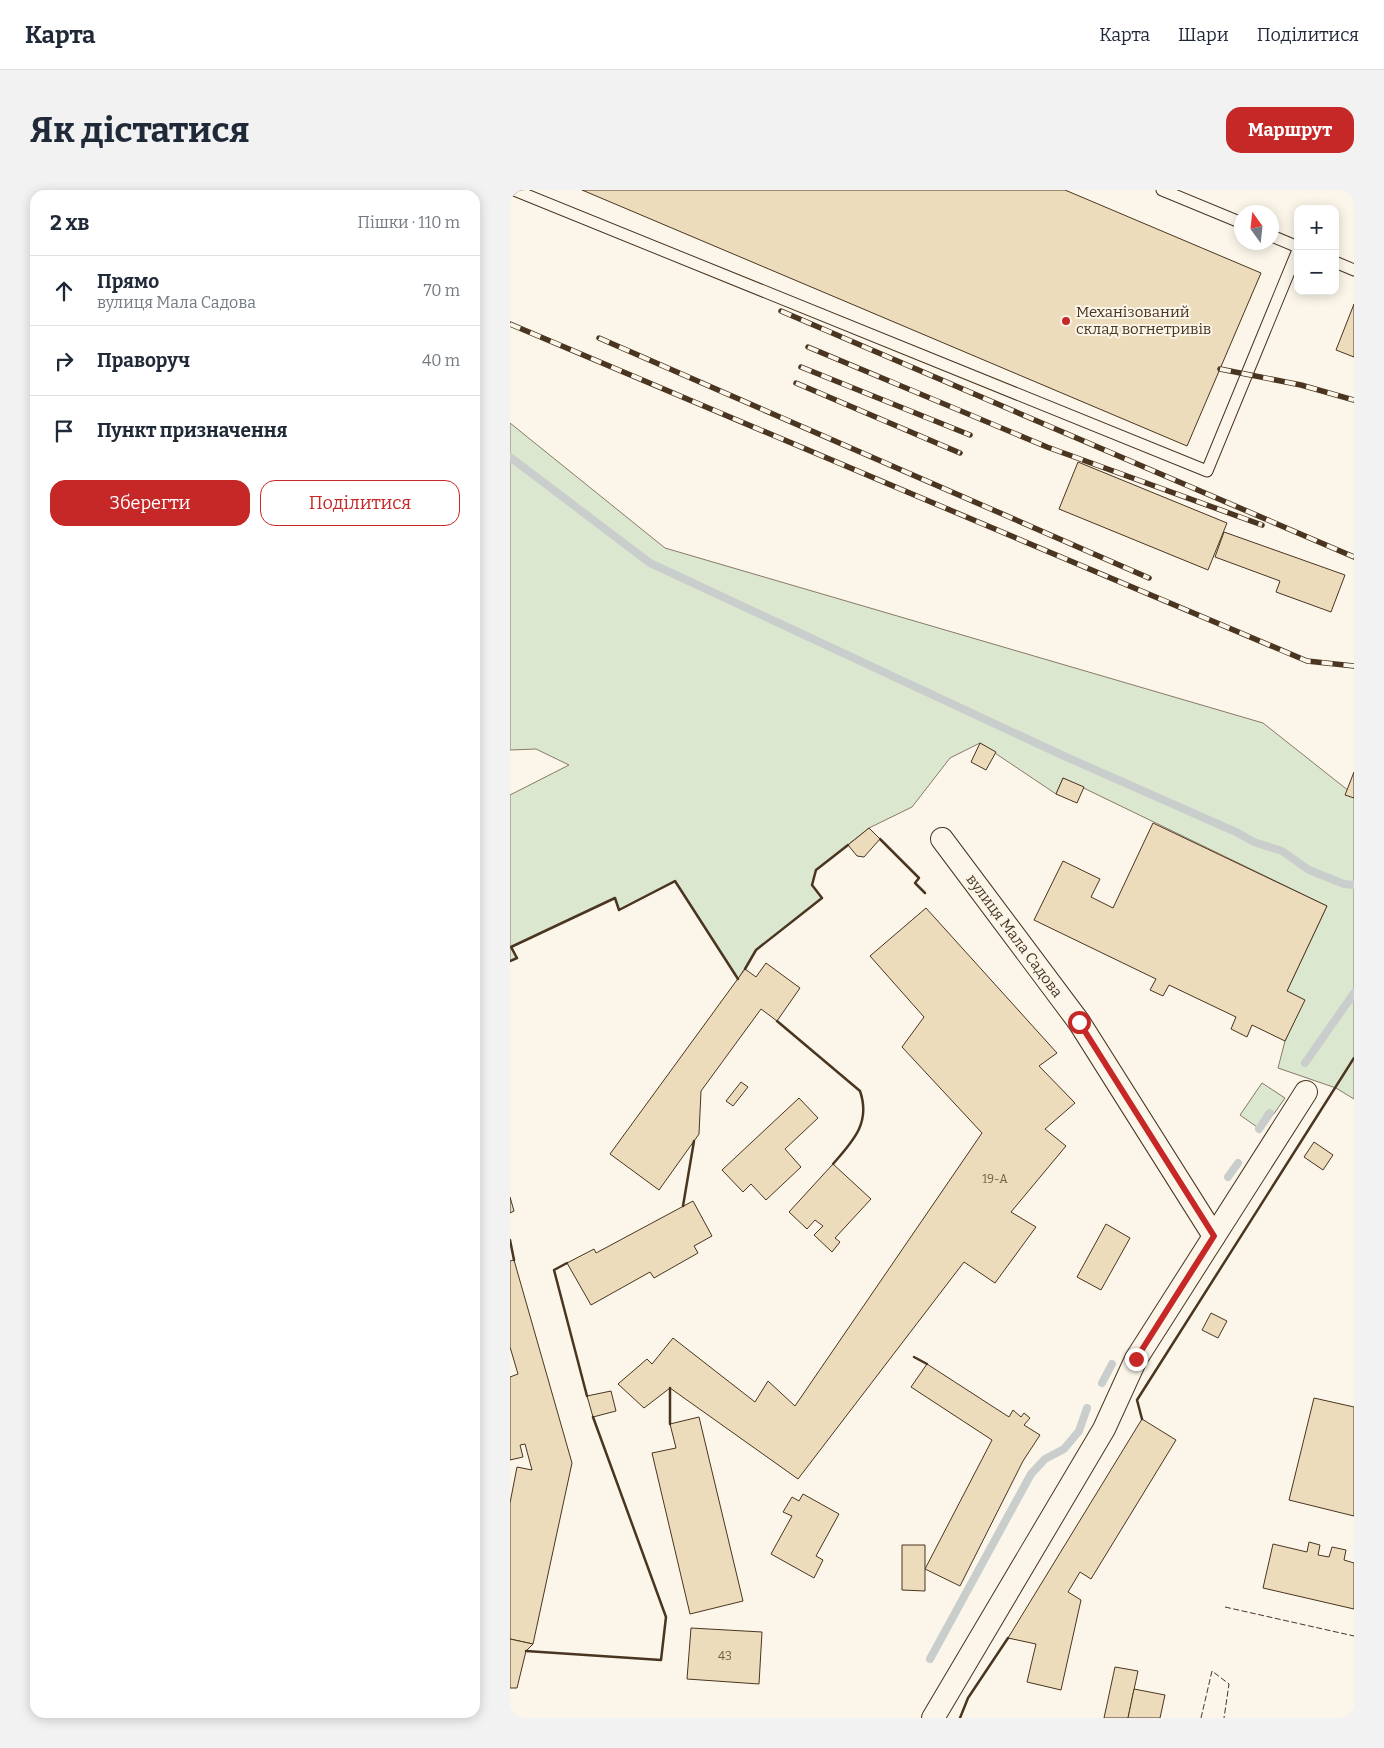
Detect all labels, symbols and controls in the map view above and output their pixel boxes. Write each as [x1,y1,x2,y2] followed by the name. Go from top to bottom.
[25,21,95,49] text: Карта
[1099,24,1150,46] text: Карта
[1178,24,1229,46] text: Шари
[1257,24,1359,46] text: Поділитися
[1226,107,1354,153] button: Маршрут
[30,109,250,151] text: Як дістатися
[1234,205,1279,250] north arrow
[1294,205,1339,295] map controls
[1294,205,1339,250] button: +
[50,210,89,236] text: 2 хв
[357,213,460,232] text: Пішки · 110 m
[1294,250,1339,295] button: −
[97,270,159,293] text: Прямо
[50,277,78,305] icon: ahead
[424,281,460,300] text: 70 m
[97,293,256,312] text: вулиця Мала Садова
[1076,303,1211,338] place label: Механізований склад вогнетривів
[1060,315,1072,327] marker: Механізований склад вогнетривів
[50,347,78,375] icon: right
[97,349,190,372] text: Праворуч
[422,351,460,370] text: 40 m
[50,417,78,445] icon: arrive
[97,419,288,442] text: Пункт призначення
[50,480,250,526] button: Зберегти
[260,480,460,526] button: Поділитися
[963,871,1066,1001] street label: вулиця Мала Садова
[1068,1011,1091,1034] route start
[982,1172,1008,1186] house number: 19-A
[1125,1348,1148,1371] route end
[718,1649,732,1663] house number: 43

